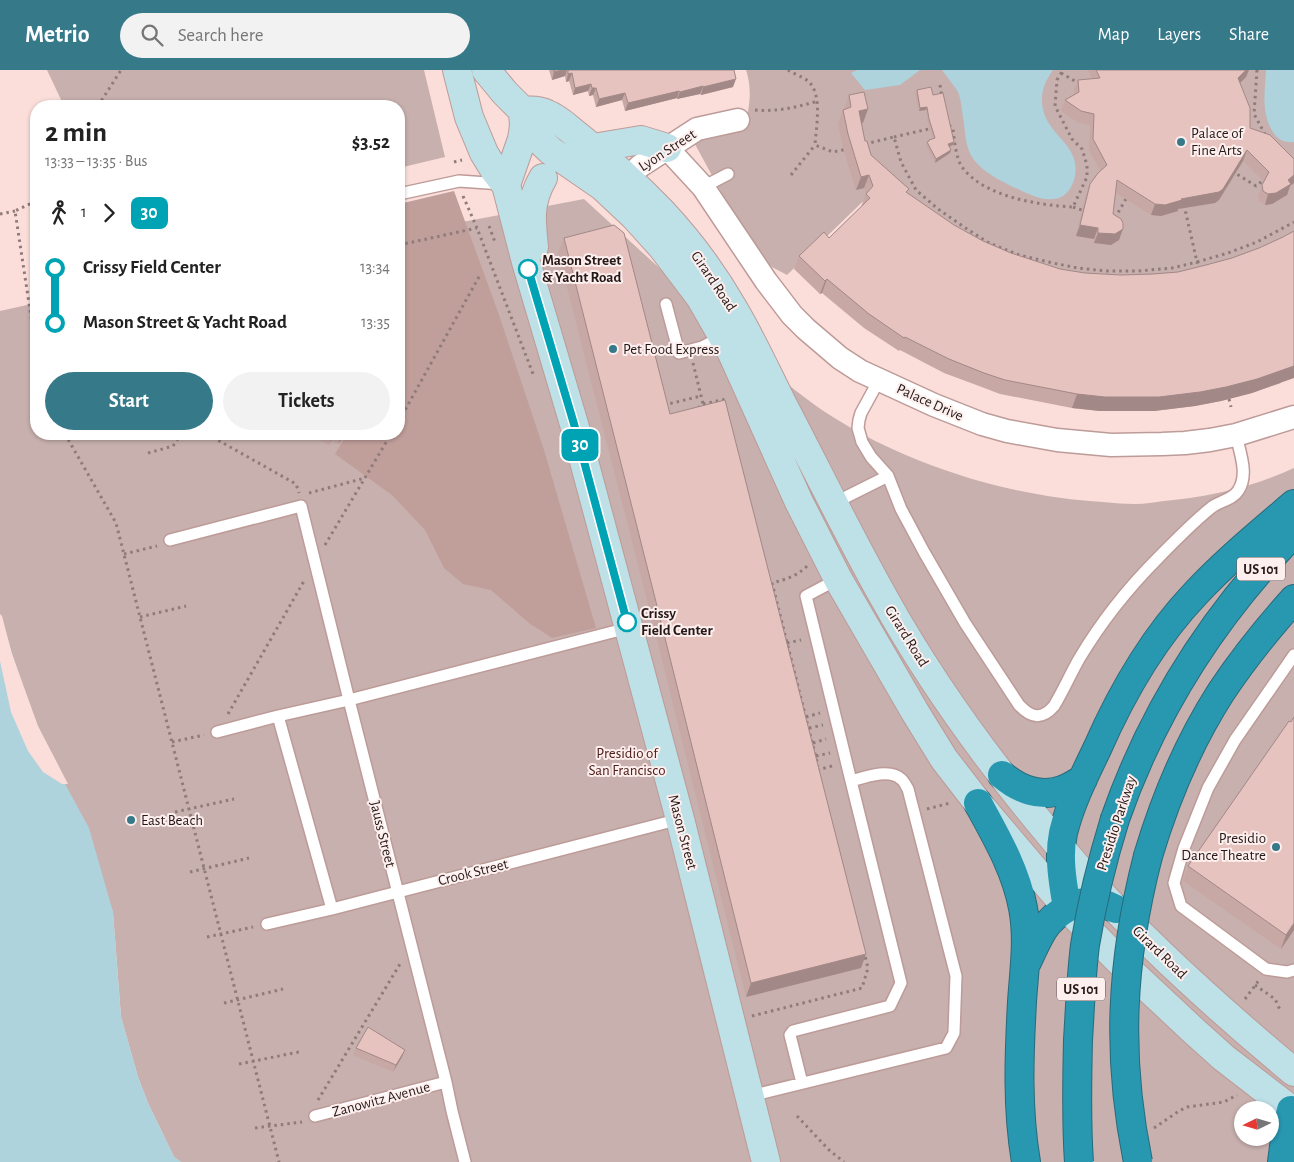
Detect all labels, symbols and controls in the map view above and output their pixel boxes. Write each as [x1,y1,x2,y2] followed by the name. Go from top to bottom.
[120,13,470,58] search box
[138,21,166,49] icon: search
[25,23,90,47] text: Metrio
[178,26,264,45] text: Search here
[1098,26,1129,44] text: Map
[1157,26,1201,44] text: Layers
[1229,26,1269,44] text: Share
[45,119,107,147] text: 2 min
[636,126,699,174] street label: Lyon Street
[1191,126,1244,158] place label: Palace of Fine Arts
[352,133,390,152] text: $3.52
[1175,136,1187,148] marker: Palace of Fine Arts
[45,153,148,169] text: 13:33 – 13:35 · Bus
[45,199,73,227] icon: walk
[95,199,123,227] icon: forward
[81,204,87,220] text: 1
[141,204,158,222] text: 30
[688,248,739,314] street label: Girard Road
[542,253,622,285] place label: Mason Street & Yacht Road
[83,258,221,277] text: Crissy Field Center
[360,259,390,275] text: 13:34
[518,259,538,279] marker: Mason Street & Yacht Road
[83,313,287,332] text: Mason Street & Yacht Road
[361,314,390,330] text: 13:35
[623,342,719,357] place label: Pet Food Express
[607,343,619,355] marker: Pet Food Express
[45,372,213,430] button: Start
[223,372,390,430] button: Tickets
[894,381,966,424] street label: Palace Drive
[558,429,602,461] line badge: 30
[571,436,589,454] text: 30
[1237,558,1285,580] road number: US 101
[882,603,931,670] street label: Girard Road
[641,606,713,638] place label: Crissy Field Center
[617,612,637,632] marker: Crissy Field Center
[588,746,666,778] park label: Presidio of San Francisco
[1094,773,1139,872] street label: Presidio Parkway
[665,793,700,871] street label: Mason Street
[367,799,398,869] street label: Jauss Street
[141,813,203,828] place label: East Beach
[125,814,137,826] marker: East Beach
[1181,831,1266,863] place label: Presidio Dance Theatre
[1270,841,1282,853] marker: Presidio Dance Theatre
[437,856,510,888] street label: Crook Street
[1130,923,1190,982] street label: Girard Road
[1057,978,1105,1001] road number: US 101
[331,1079,432,1120] street label: Zanowitz Avenue
[1234,1101,1279,1146] north arrow
[1234,1101,1279,1146] map controls

